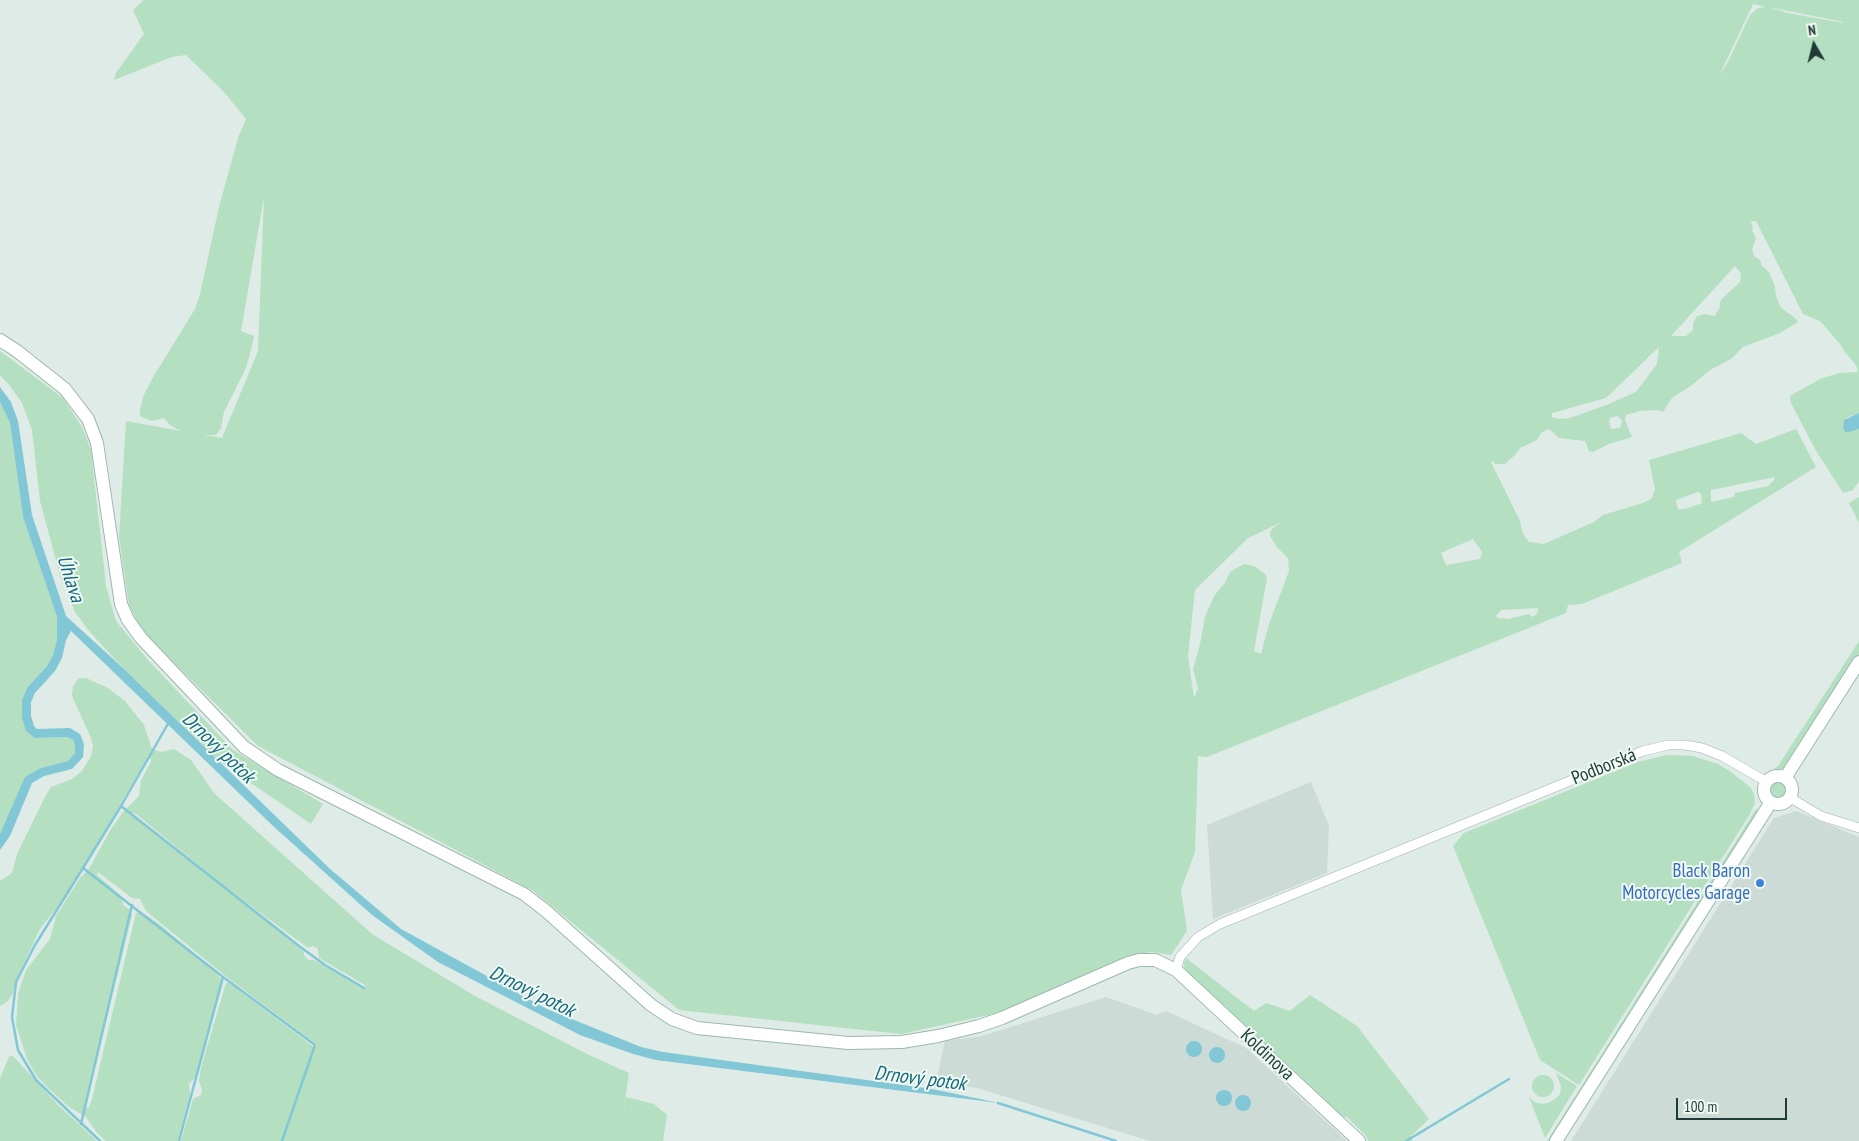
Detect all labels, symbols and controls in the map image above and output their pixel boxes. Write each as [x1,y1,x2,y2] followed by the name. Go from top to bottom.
[1789,20,1839,70] north arrow
[1807,21,1817,40] text: N
[51,553,89,605] water label: Úhlava
[177,707,259,789] water label: Drnový potok
[1568,744,1640,790] street label: Podborská
[1622,861,1750,905] place label: Black Baron Motorcycles Garage
[1754,877,1766,889] marker: Black Baron Motorcycles Garage
[485,961,579,1023] water label: Drnový potok
[1235,1025,1299,1085] street label: Koldinova
[873,1061,967,1097] water label: Drnový potok
[1679,1088,1790,1120] scale bar
[1684,1097,1717,1116] text: 100 m

